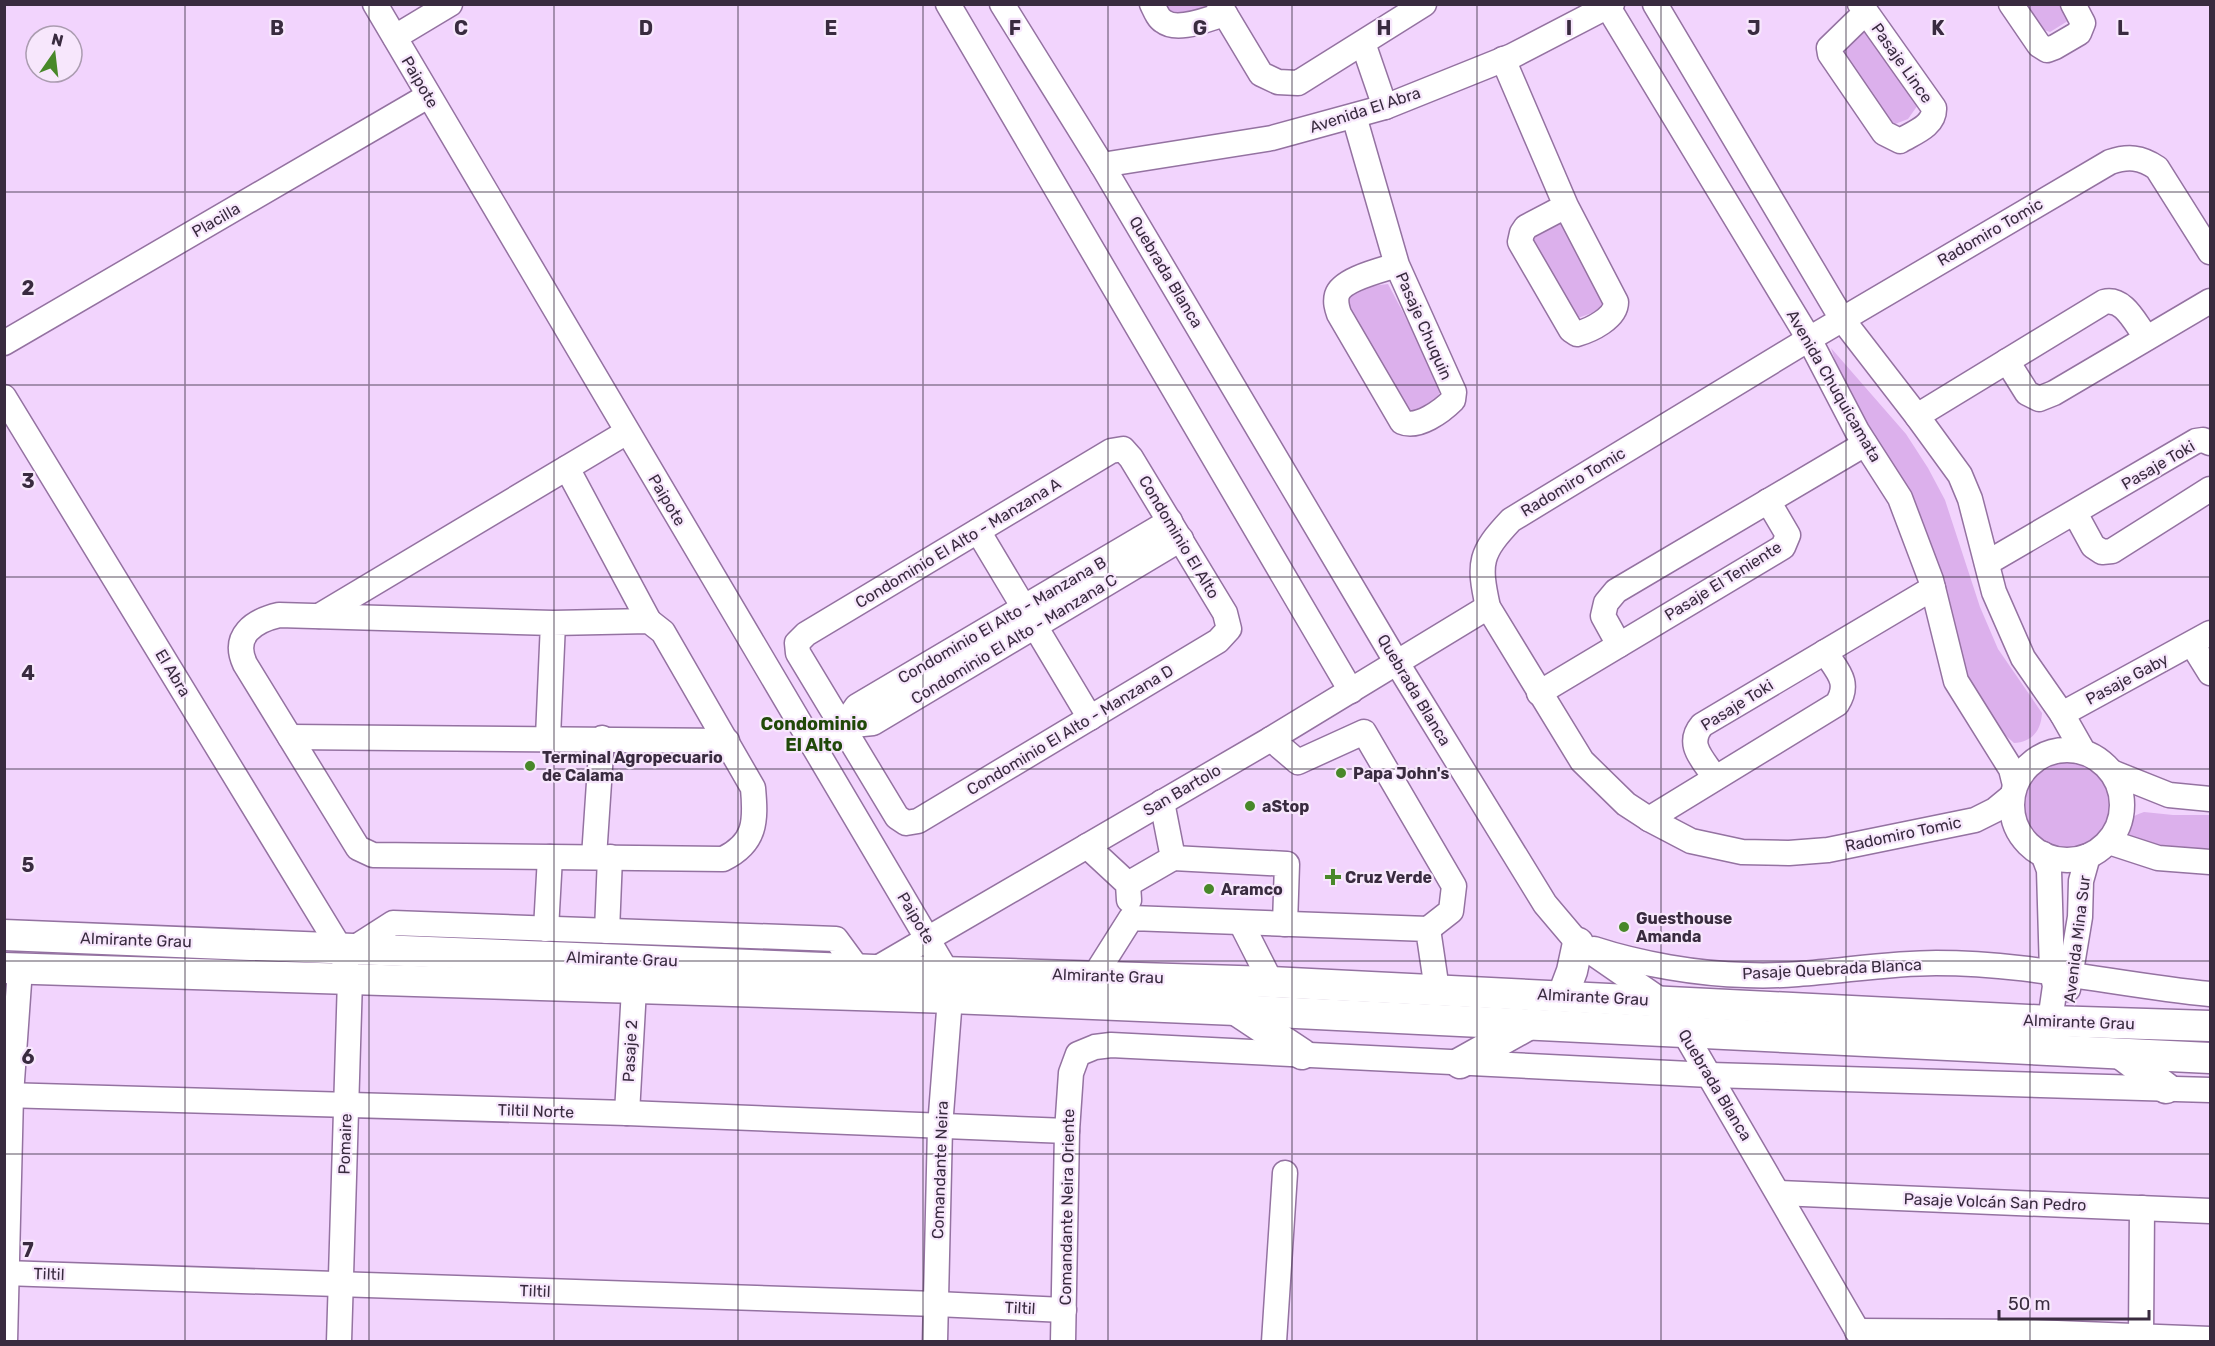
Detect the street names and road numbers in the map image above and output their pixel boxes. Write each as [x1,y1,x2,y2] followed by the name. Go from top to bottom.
[1867,19,1937,107] street label: Pasaje Lince
[398,53,442,111] street label: Paipote
[1307,83,1423,137] street label: Avenida El Abra
[1934,194,2046,270] street label: Radomiro Tomic
[189,199,243,241] street label: Placilla
[1125,213,1207,331] street label: Quebrada Blanca
[1392,269,1456,383] street label: Pasaje Chuquin
[1783,307,1885,465] street label: Avenida Chuquicamata
[2118,436,2198,494] street label: Pasaje Toki
[1517,443,1629,521] street label: Radomiro Tomic
[644,471,690,529] street label: Paipote
[1135,472,1223,602] street label: Condominio El Alto
[852,474,1065,612] street label: Condominio El Alto - Manzana A
[1661,537,1785,625] street label: Pasaje El Teniente
[895,553,1109,687] street label: Condominio El Alto - Manzana B
[908,570,1120,708] street label: Condominio El Alto - Manzana C
[1373,631,1455,749] street label: Quebrada Blanca
[151,646,195,700] street label: El Abra
[2082,649,2172,709] street label: Pasaje Gaby
[963,661,1177,799] street label: Condominio El Alto - Manzana D
[1697,675,1777,735] street label: Pasaje Toki
[1140,760,1224,820] street label: San Bartolo
[1843,812,1963,856] street label: Radomiro Tomic
[2060,874,2094,1004] street label: Avenida Mina Sur
[893,889,939,947] street label: Paipote
[80,929,192,951] street label: Almirante Grau
[566,948,678,970] street label: Almirante Grau
[1742,955,1922,983] street label: Pasaje Quebrada Blanca
[1052,965,1164,987] street label: Almirante Grau
[1537,985,1649,1009] street label: Almirante Grau
[2023,1011,2135,1033] street label: Almirante Grau
[619,1019,641,1083] street label: Pasaje 2
[1674,1026,1756,1144] street label: Quebrada Blanca
[497,1100,575,1122] street label: Tiltil Norte
[928,1101,952,1239] street label: Comandante Neira
[1056,1108,1078,1306] street label: Comandante Neira Oriente
[334,1113,356,1175] street label: Pomaire
[1903,1189,2087,1215] street label: Pasaje Volcán San Pedro
[33,1264,65,1284] street label: Tiltil
[519,1281,551,1301] street label: Tiltil
[1004,1298,1036,1318] street label: Tiltil

